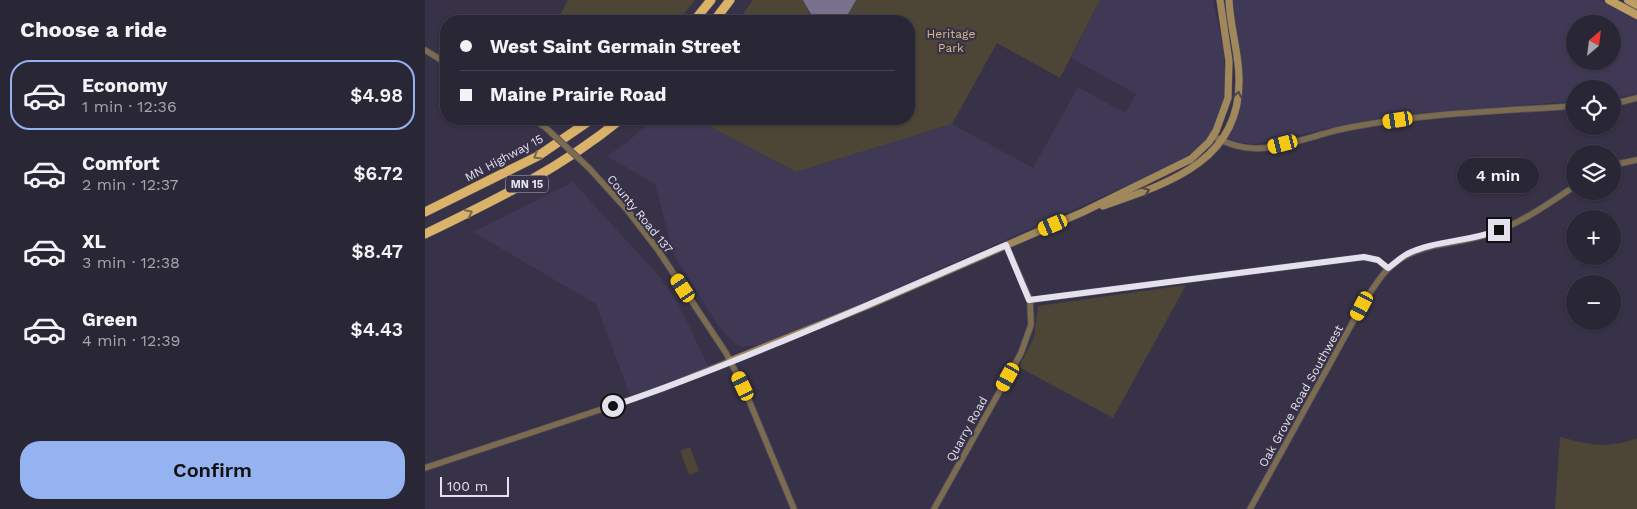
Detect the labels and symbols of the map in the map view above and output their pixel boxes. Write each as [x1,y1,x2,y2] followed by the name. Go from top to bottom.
[1566,15,1621,70] north arrow
[927,27,975,55] park label: Heritage Park
[1232,91,1243,99] one-way arrow
[1382,110,1413,130] car
[462,131,546,185] street label: MN Highway 15
[1266,133,1299,155] car
[534,149,543,159] one-way arrow
[1458,158,1540,192] callout: 4 min
[604,172,676,256] street label: County Road 137
[506,175,548,192] road number: MN 15
[1141,187,1150,197] one-way arrow
[464,209,473,219] one-way arrow
[1036,212,1069,238] car
[1488,219,1510,241] route end
[668,271,697,305] car
[1348,289,1375,323] car
[1256,322,1346,470] street label: Oak Grove Road Southwest
[994,360,1021,394] car
[729,369,756,403] car
[943,394,991,464] street label: Quarry Road
[602,395,624,417] route start
[440,474,509,497] scale bar

